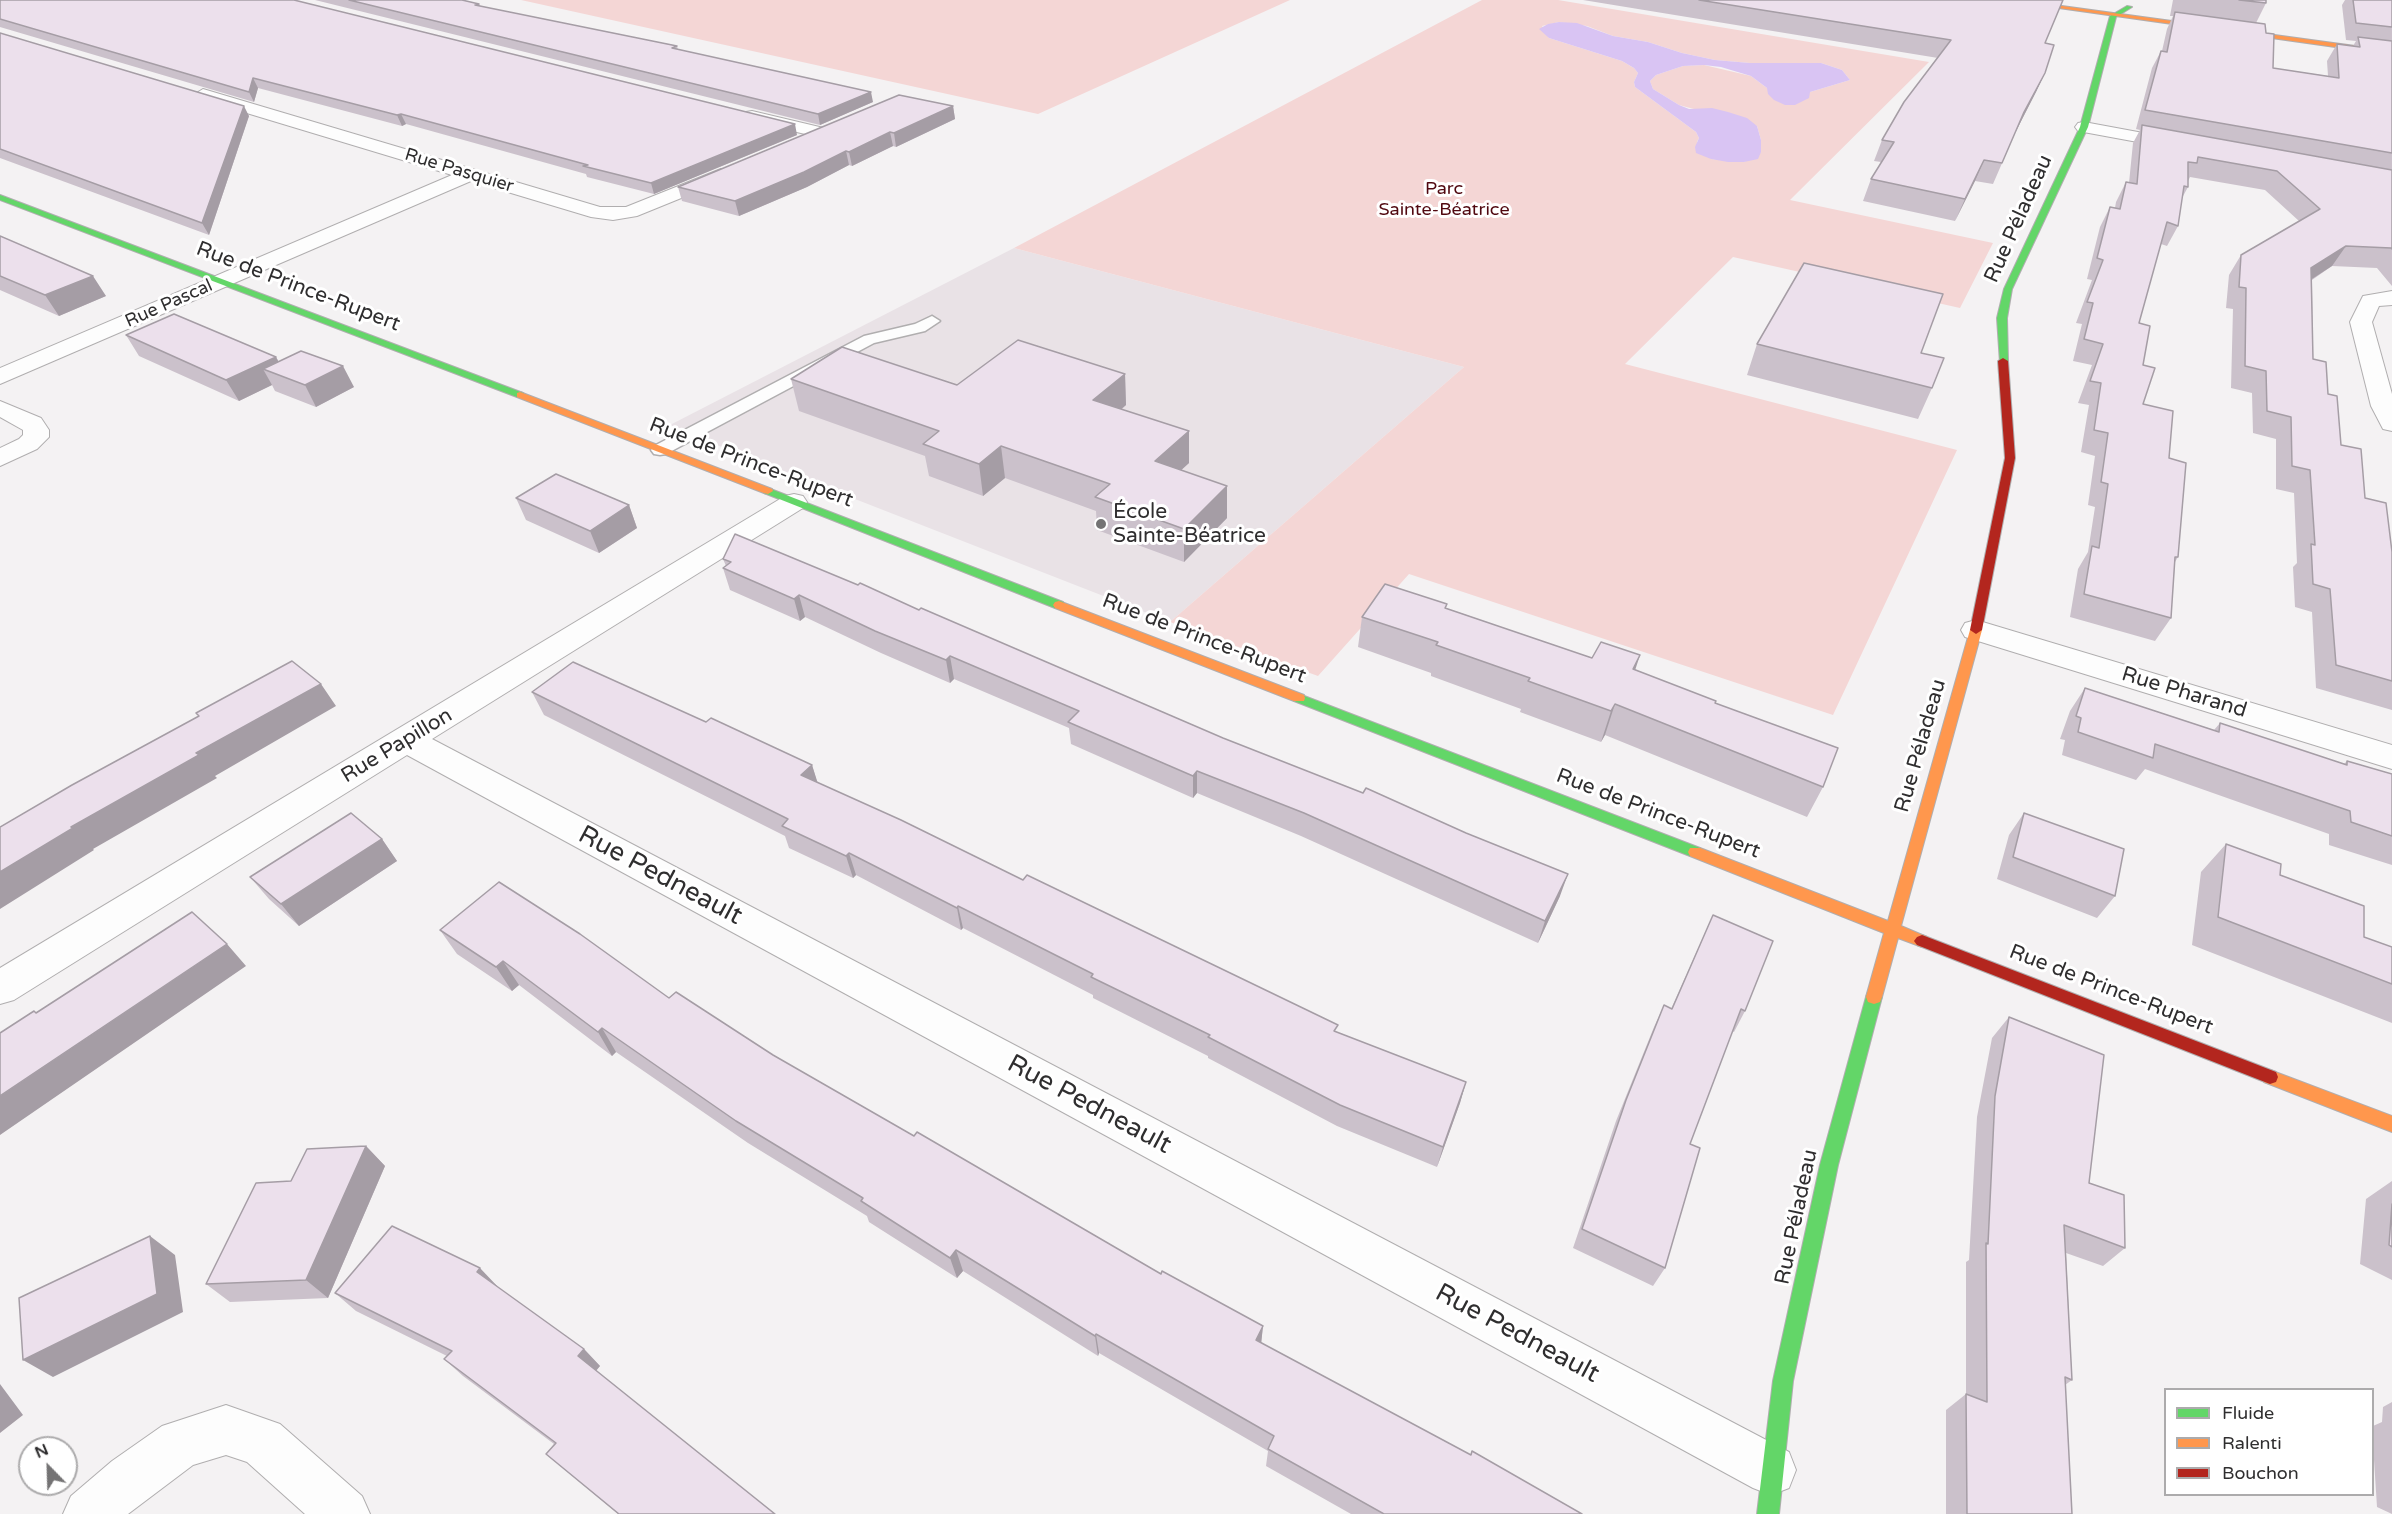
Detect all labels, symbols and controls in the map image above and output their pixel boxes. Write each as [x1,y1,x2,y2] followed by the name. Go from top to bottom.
[402,144,516,198] street label: Rue Pasquier
[1980,151,2058,287] street label: Rue Péladeau
[1378,178,1510,220] park label: Parc Sainte-Béatrice
[193,236,403,338] street label: Rue de Prince-Rupert
[122,275,216,333] street label: Rue Pascal
[646,412,856,514] street label: Rue de Prince-Rupert
[1113,499,1266,549] place label: École Sainte-Béatrice
[1094,517,1108,531] marker: École Sainte-Béatrice
[1099,588,1309,690] street label: Rue de Prince-Rupert
[2118,662,2250,724] street label: Rue Pharand
[1890,676,1952,816] street label: Rue Péladeau
[337,703,457,789] street label: Rue Papillon
[1553,763,1763,865] street label: Rue de Prince-Rupert
[573,820,747,932] street label: Rue Pedneault
[2006,939,2216,1041] street label: Rue de Prince-Rupert
[1002,1049,1176,1161] street label: Rue Pedneault
[1770,1147,1824,1287] street label: Rue Péladeau
[1430,1278,1604,1390] street label: Rue Pedneault
[2164,1388,2374,1496] legend
[2222,1402,2274,1424] text: Fluide
[2222,1432,2282,1454] text: Ralenti
[18,1436,78,1496] north arrow
[32,1440,52,1463] text: N
[2222,1462,2299,1484] text: Bouchon

